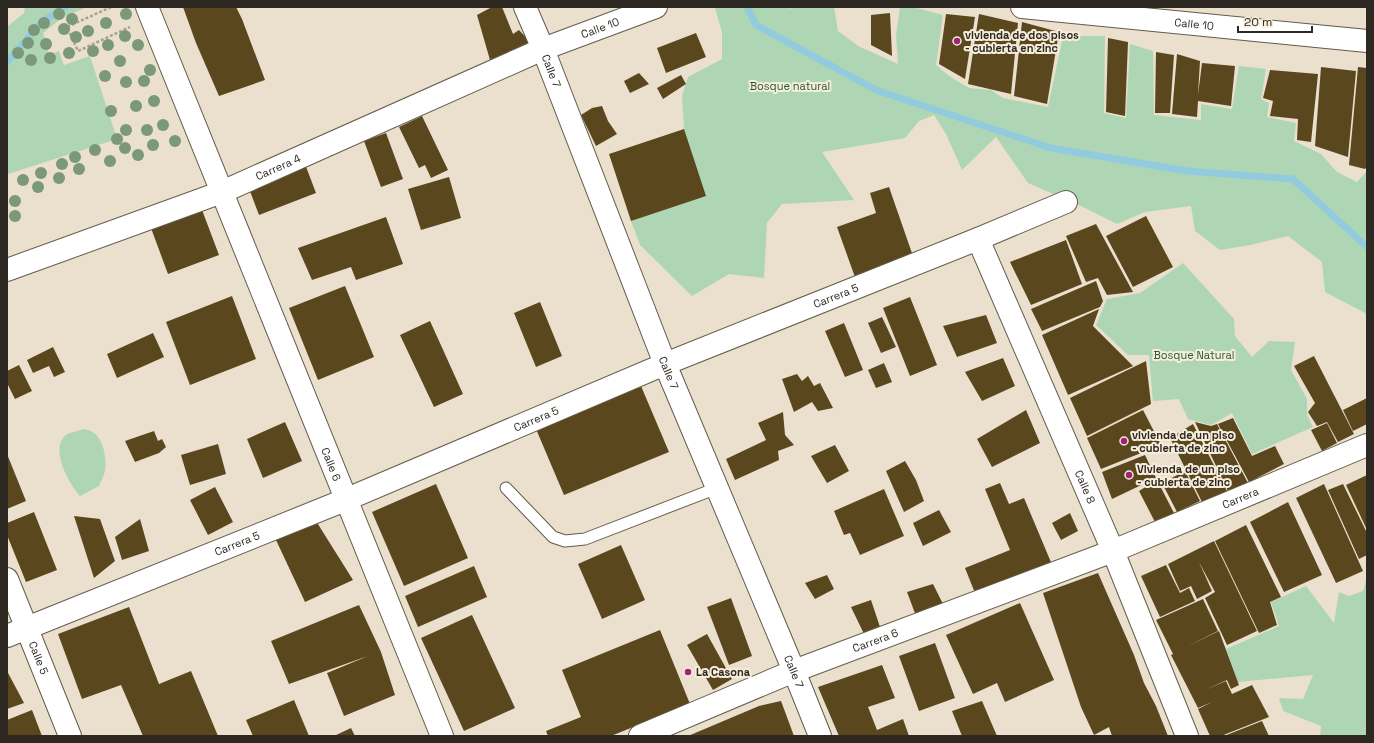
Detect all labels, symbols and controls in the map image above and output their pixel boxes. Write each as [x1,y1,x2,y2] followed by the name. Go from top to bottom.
[1238,8,1312,34] scale bar
[579,14,621,41] street label: Calle 10
[1244,14,1272,30] text: 20 m
[1174,15,1215,33] street label: Calle 10
[965,28,1079,55] place label: vivienda de dos pisos - cubierta en zinc
[952,36,962,46] marker: vivienda de dos pisos - cubierta en zinc
[539,52,564,89] street label: Calle 7
[750,79,830,93] park label: Bosque natural
[253,151,303,183] street label: Carrera 4
[811,280,861,311] street label: Carrera 5
[1153,348,1235,362] park label: Bosque Natural
[656,354,682,391] street label: Calle 7
[511,403,561,435] street label: Carrera 5
[1132,428,1234,455] place label: vivienda de un piso - cubierta de zinc
[1119,436,1129,446] marker: vivienda de un piso - cubierta de zinc
[318,445,344,483] street label: Calle 6
[1137,462,1240,489] place label: Vivienda de un piso - cubierta de zinc
[1072,468,1099,506] street label: Calle 8
[1124,470,1134,480] marker: Vivienda de un piso - cubierta de zinc
[1220,484,1261,512] street label: Carrera
[212,528,262,559] street label: Carrera 5
[850,625,900,655] street label: Carrera 6
[26,639,52,677] street label: Calle 5
[781,653,807,690] street label: Calle 7
[696,665,751,679] place label: La Casona
[683,667,693,677] marker: La Casona

